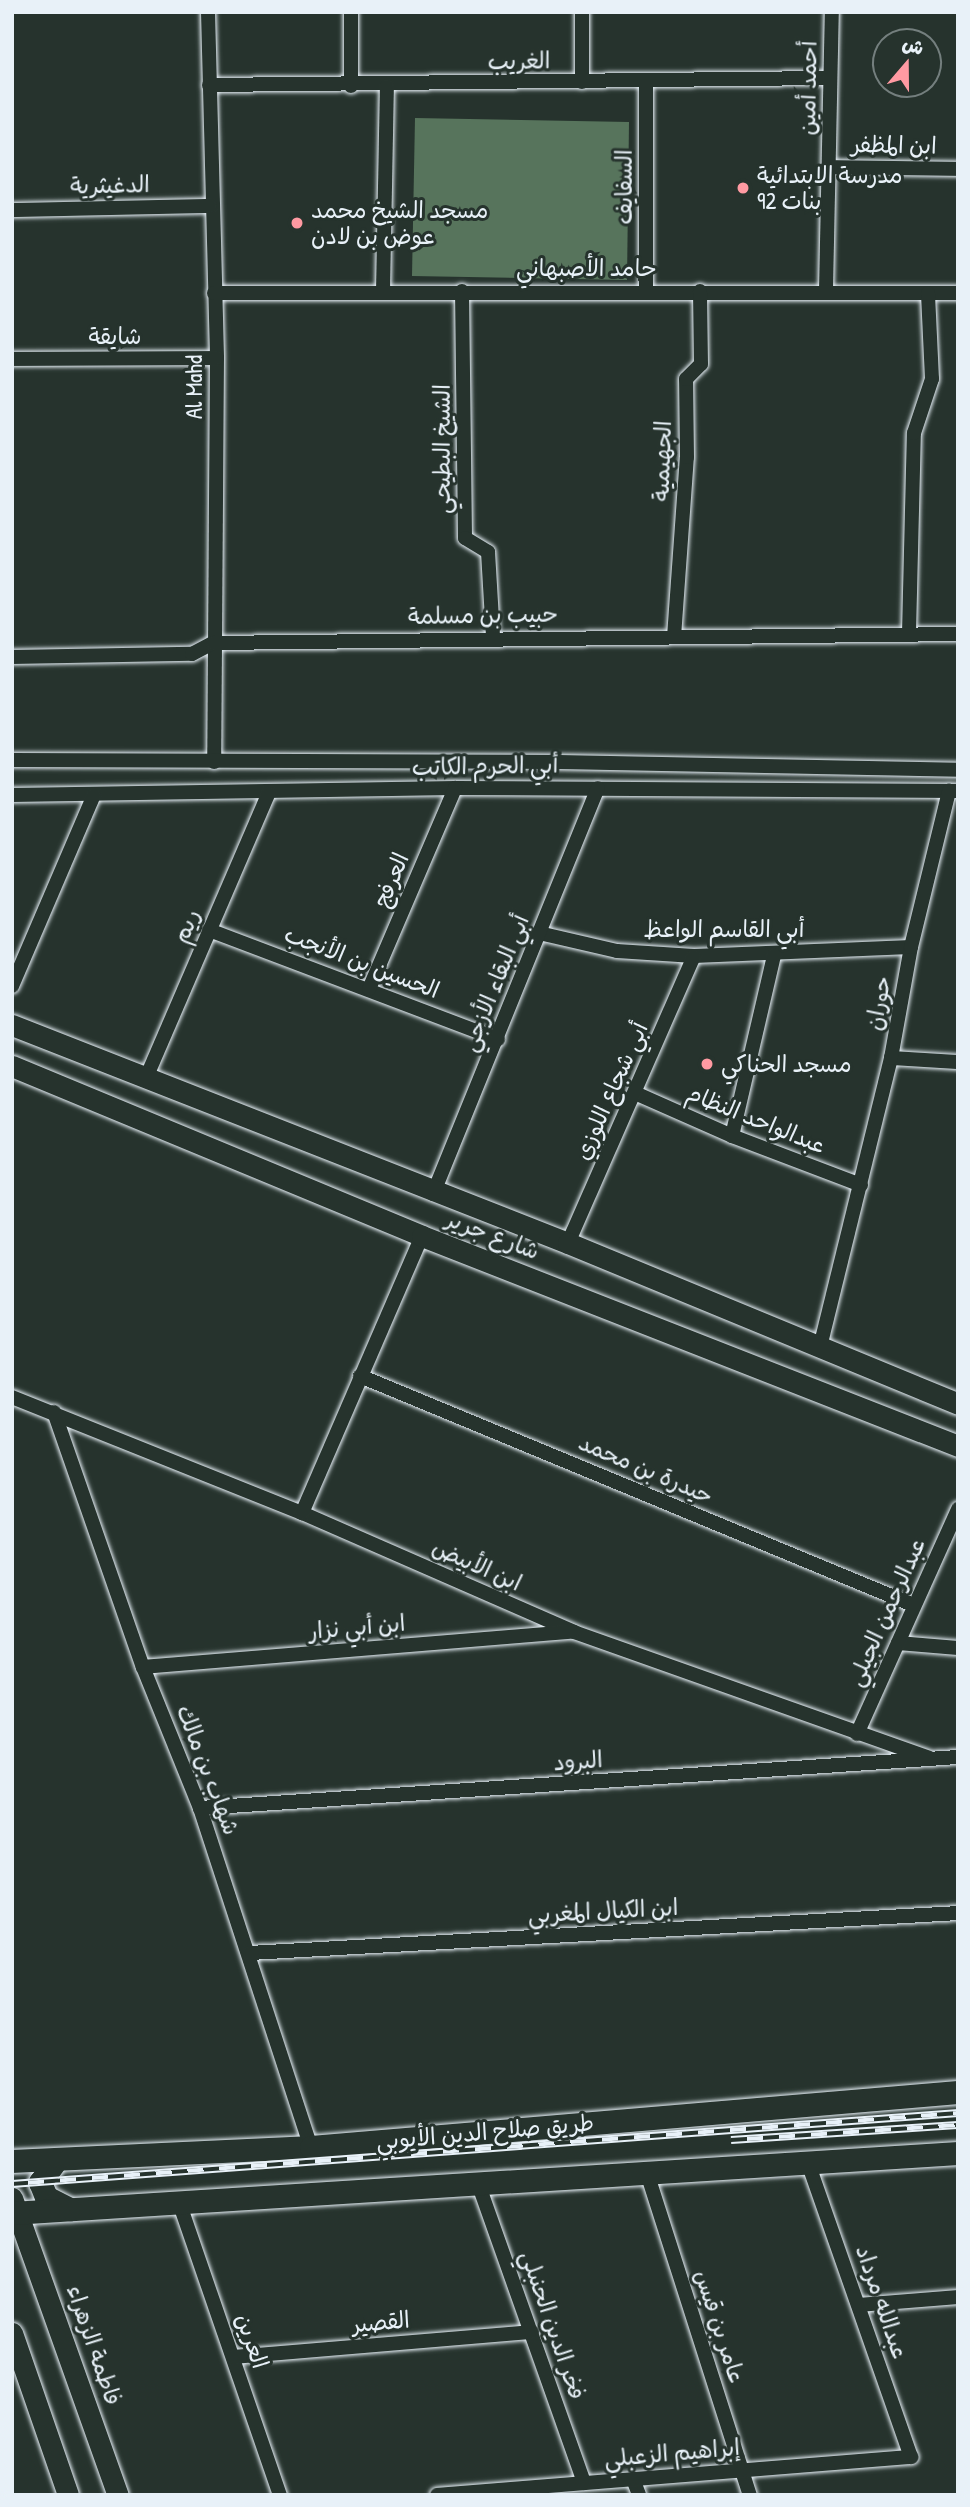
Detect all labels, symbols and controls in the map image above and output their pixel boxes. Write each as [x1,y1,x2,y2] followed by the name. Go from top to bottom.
[872,28,942,98] north arrow
[899,29,928,61] text: ش
[793,40,823,136] street label: أحمد أمين
[487,47,551,75] street label: الغريب
[851,130,937,160] street label: ابن المظفر
[610,149,638,225] street label: السفايف
[757,161,903,215] place label: مدرسة الابتدائية 92 بنات
[70,171,150,199] street label: الدغيثرية
[735,180,751,196] marker: مدرسة الابتدائية 92 بنات
[311,196,488,250] place label: مسجد الشيخ محمد عوض بن لادن
[289,215,305,231] marker: مسجد الشيخ محمد عوض بن لادن
[516,254,656,282] street label: حامد الأصبهاني
[89,322,141,350] street label: شايقة
[180,355,208,419] street label: Al Mahd
[428,384,456,514] street label: الشيخ البطيحي
[647,420,677,502] street label: الجهيمية
[408,600,558,630] street label: حبيب بن مسلمة
[412,751,558,781] street label: أبي الحرم الكاتب
[367,849,415,911] street label: العرفج
[167,905,205,947] street label: ريم
[455,911,535,1055] street label: أبي البقاء الأزجي
[644,915,804,943] street label: أبي القاسم الواعظ
[281,920,443,1004] street label: الحسين بن الأنجب
[860,975,896,1033] street label: حوران
[568,1018,654,1164] street label: أبي شجاع اللوزي
[721,1050,852,1078] place label: مسجد الحناكي
[699,1056,715,1072] marker: مسجد الحناكي
[683,1079,829,1159] street label: عبدالواحد النظام
[443,1205,543,1265] street label: شارع جرير
[575,1428,717,1510] street label: حيدرة بن محمد
[428,1533,526,1597] street label: ابن الأبيض
[841,1534,931,1690] street label: عبدالرحمن الجيلي
[308,1609,406,1645] street label: ابن أبي نزار
[171,1701,245,1839] street label: شهاب بن مالك
[552,1746,604,1776] street label: البرود
[527,1893,679,1929] street label: ابن الكيال المغربي
[375,2109,595,2155] street label: طريق صلاح الدين الأيوبي
[850,2242,914,2362] street label: عبدالله مرداد
[515,2247,591,2403] street label: فخر الدين الحنبلي
[689,2266,751,2388] street label: عامر بن قيس
[61,2281,127,2409] street label: فاطمة الزهراء
[351,2306,411,2338] street label: القصير
[230,2310,274,2372] street label: العرين
[603,2433,741,2473] street label: إبراهيم الزعبلي

